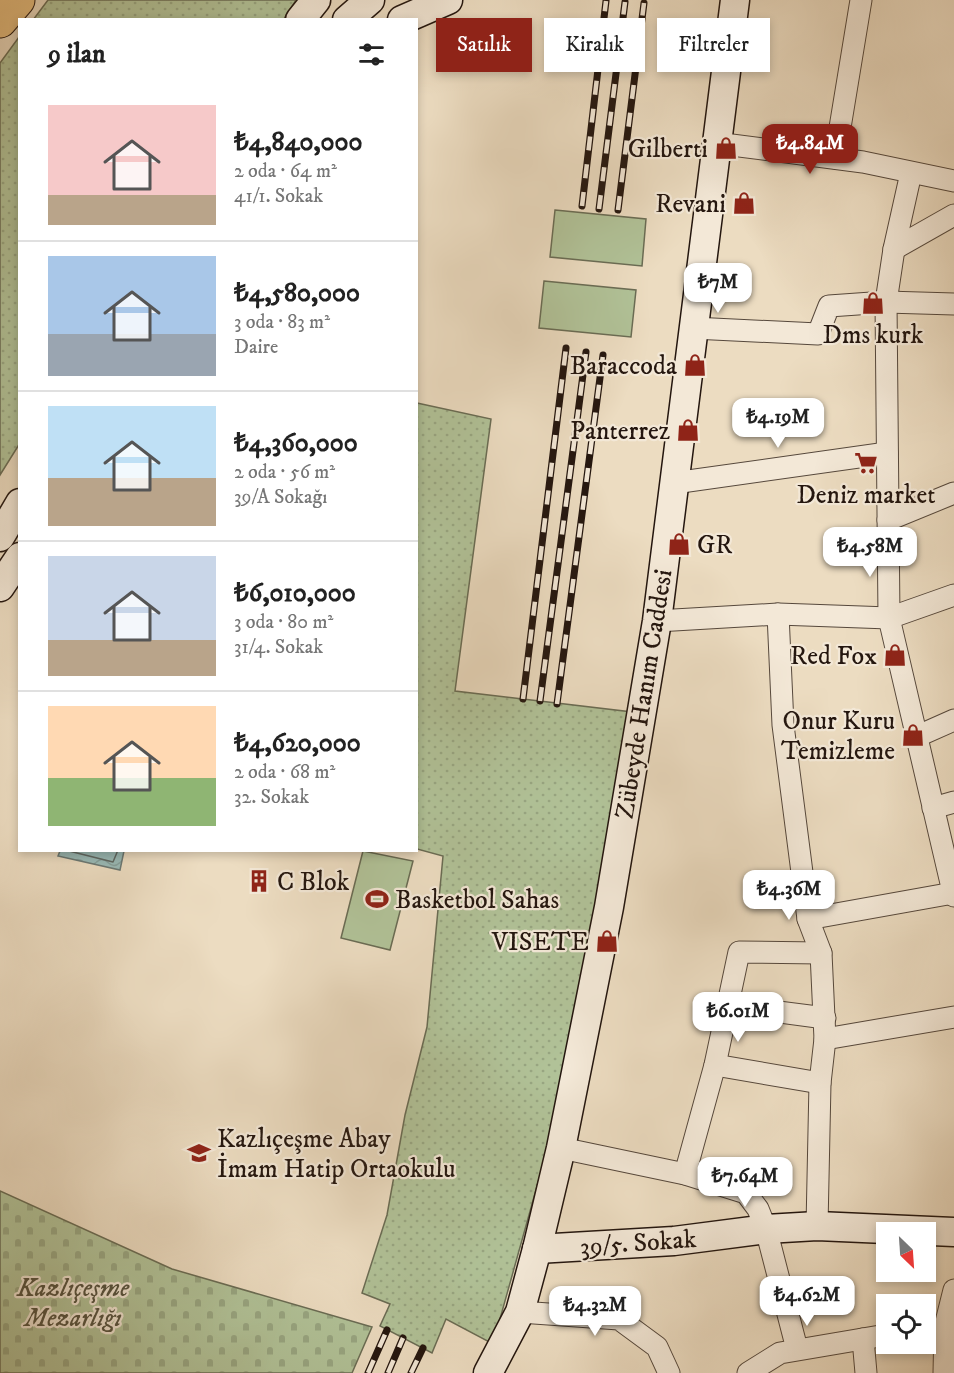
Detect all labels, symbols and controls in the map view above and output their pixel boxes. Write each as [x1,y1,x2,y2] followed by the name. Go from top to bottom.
[436,18,532,72] chip: Satılık
[544,18,645,72] chip: Kiralık
[657,18,770,72] chip: Filtreler
[48,38,106,71] text: 9 ilan
[355,38,388,71] icon: filters
[761,124,859,175] pin: ₺4.84M
[234,126,362,159] text: ₺4,840,000
[96,129,168,201] icon: home
[776,131,844,156] text: ₺4.84M
[628,133,708,166] place label: Gilberti
[713,135,739,161] shop icon: Gilberti
[234,159,337,184] text: 2 oda · 64 m²
[234,184,323,209] text: 41/1. Sokak
[655,188,726,221] place label: Revani
[731,190,757,216] shop icon: Revani
[689,263,747,314] pin: ₺7M
[698,270,738,295] text: ₺7M
[234,277,360,310] text: ₺4,580,000
[96,280,168,352] icon: home
[860,290,886,316] shop icon: Dms kurk
[234,310,330,335] text: 3 oda · 83 m²
[823,319,924,352] place label: Dms kurk
[234,335,278,360] text: Daire
[570,350,677,383] place label: Baraccoda
[682,352,708,378] shop icon: Baraccoda
[729,398,827,449] pin: ₺4.19M
[746,405,810,430] text: ₺4.19M
[570,415,670,448] place label: Panterrez
[675,417,701,443] shop icon: Panterrez
[234,427,358,460] text: ₺4,360,000
[96,430,168,502] icon: home
[853,450,879,476] supermarket icon: Deniz market
[234,460,335,485] text: 2 oda · 56 m²
[796,479,936,512] place label: Deniz market
[234,485,327,510] text: 39/A Sokağı
[821,527,919,578] pin: ₺4.58M
[697,529,732,562] place label: GR
[666,531,692,557] shop icon: GR
[837,534,903,559] text: ₺4.58M
[608,567,681,821] street label: Zübeyde Hanım Caddesi
[234,577,356,610] text: ₺6,010,000
[96,580,168,652] icon: home
[234,610,333,635] text: 3 oda · 80 m²
[234,635,323,660] text: 31/4. Sokak
[790,640,877,673] place label: Red Fox
[882,642,908,668] shop icon: Red Fox
[781,705,895,768] place label: Onur Kuru Temizleme
[900,722,926,748] shop icon: Onur Kuru Temizleme
[234,727,361,760] text: ₺4,620,000
[96,730,168,802] icon: home
[234,760,335,785] text: 2 oda · 68 m²
[234,785,309,810] text: 32. Sokak
[277,866,349,899] place label: C Blok
[246,868,272,894] building icon: C Blok
[740,870,838,921] pin: ₺4.36M
[757,877,821,902] text: ₺4.36M
[395,884,559,917] place label: Basketbol Sahas
[364,886,390,912] sports icon: Basketbol Sahas
[491,926,589,959] place label: VISETE
[594,928,620,954] shop icon: VISETE
[689,992,787,1043] pin: ₺6.01M
[707,999,769,1024] text: ₺6.01M
[217,1123,456,1186] place label: Kazlıçeşme Abay İmam Hatip Ortaokulu
[186,1140,212,1166] school or university icon: Kazlıçeşme Abay İmam Hatip Ortaokulu
[696,1157,794,1208] pin: ₺7.64M
[712,1164,778,1189] text: ₺7.64M
[876,1222,936,1282] north arrow
[876,1222,936,1354] map controls
[579,1223,698,1264] street label: 39/5. Sokak
[16,1272,130,1335] park label: Kazlıçeşme Mezarlığı
[758,1276,856,1327] pin: ₺4.62M
[774,1283,840,1308] text: ₺4.62M
[546,1286,644,1337] pin: ₺4.32M
[563,1293,627,1318] text: ₺4.32M
[876,1294,936,1354] button: locate

